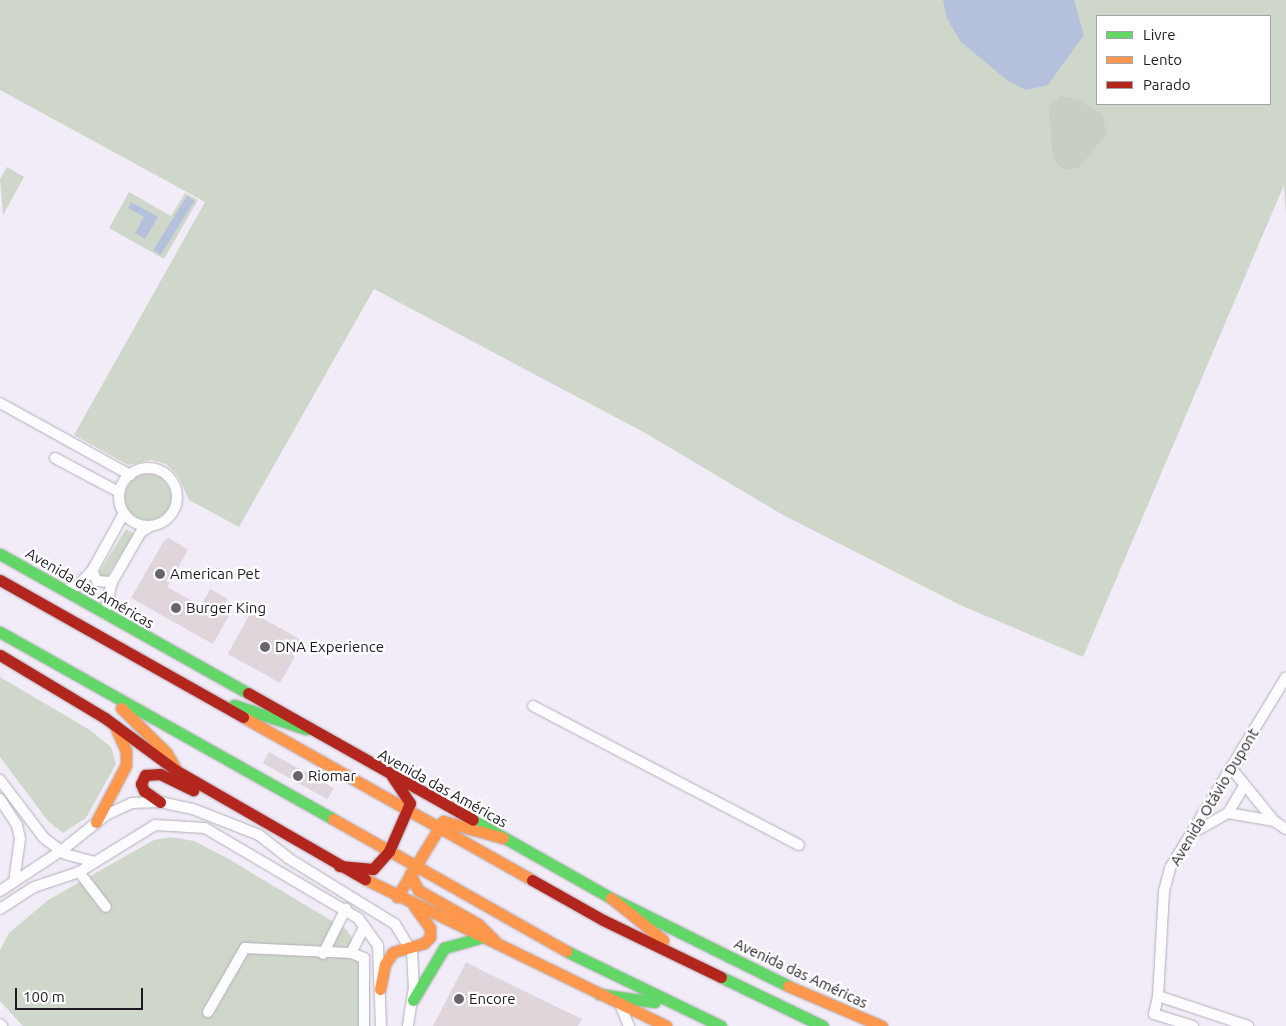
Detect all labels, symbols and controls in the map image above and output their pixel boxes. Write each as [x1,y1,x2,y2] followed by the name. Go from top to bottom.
[1096,15,1271,105] legend
[1143,26,1176,43] text: Livre
[1143,51,1182,68] text: Lento
[1143,76,1190,93] text: Parado
[23,544,157,632] street label: Avenida das Américas
[170,565,260,583] place label: American Pet
[154,568,166,580] marker: American Pet
[186,599,266,617] place label: Burger King
[170,602,182,614] marker: Burger King
[275,638,384,656] place label: DNA Experience
[259,641,271,653] marker: DNA Experience
[1166,725,1262,869] street label: Avenida Otávio Dupont
[375,745,511,831] street label: Avenida das Américas
[308,767,356,785] place label: Riomar
[292,770,304,782] marker: Riomar
[731,934,871,1012] street label: Avenida das Américas
[18,978,145,1010] scale bar
[23,988,65,1005] text: 100 m
[469,990,516,1008] place label: Encore
[453,993,465,1005] marker: Encore

